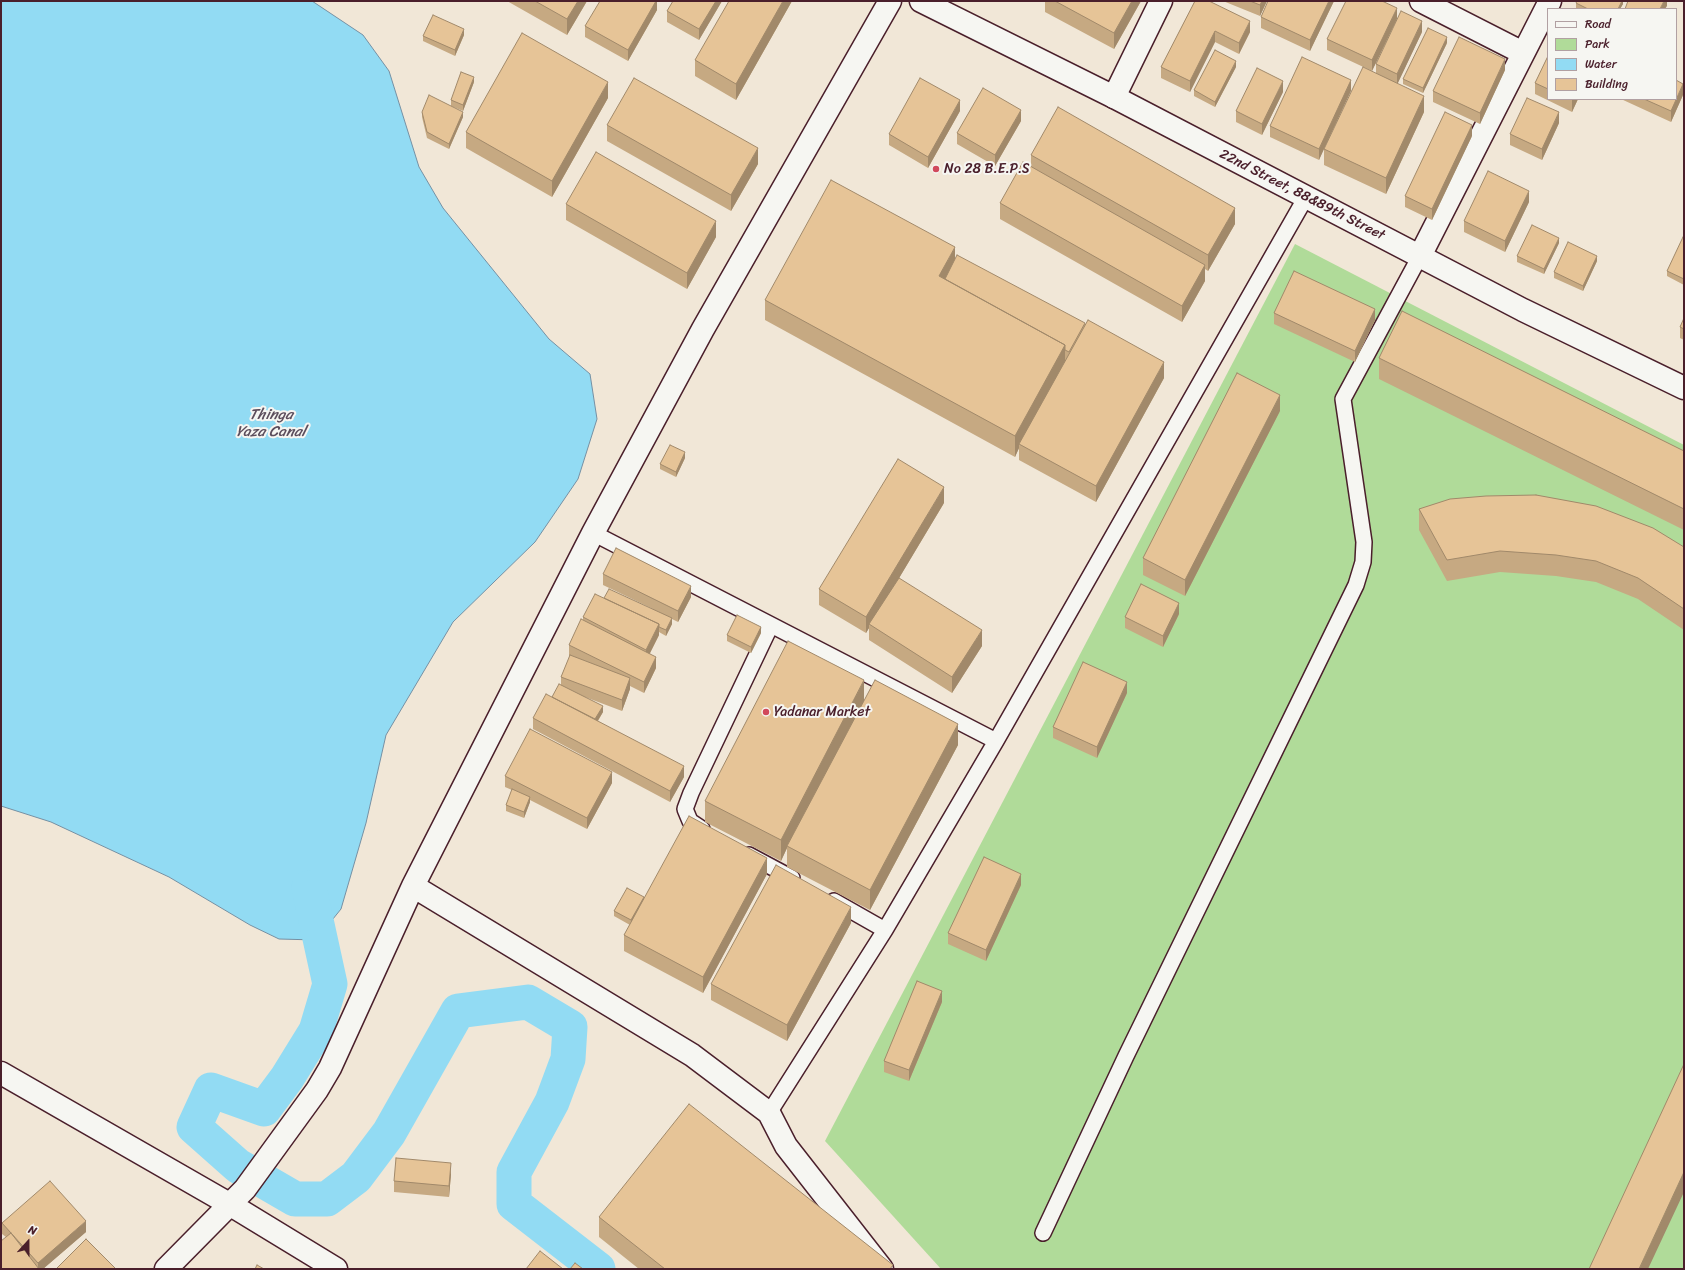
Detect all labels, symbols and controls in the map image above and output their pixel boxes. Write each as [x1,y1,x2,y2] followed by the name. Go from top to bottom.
[1547,8,1677,100] legend
[1585,13,1611,35] text: Road
[1585,33,1610,55] text: Park
[1585,53,1617,75] text: Water
[1585,73,1628,95] text: Building
[1216,146,1388,244] street label: 22nd Street, 88&89th Street
[944,161,1030,177] place label: No 28 B.E.P.S
[931,164,941,174] marker: No 28 B.E.P.S
[236,406,306,441] water label: Thinga Yaza Canal
[774,704,870,720] place label: Yadanar Market
[761,707,771,717] marker: Yadanar Market
[26,1220,39,1241] text: N
[8,1222,48,1262] north arrow

